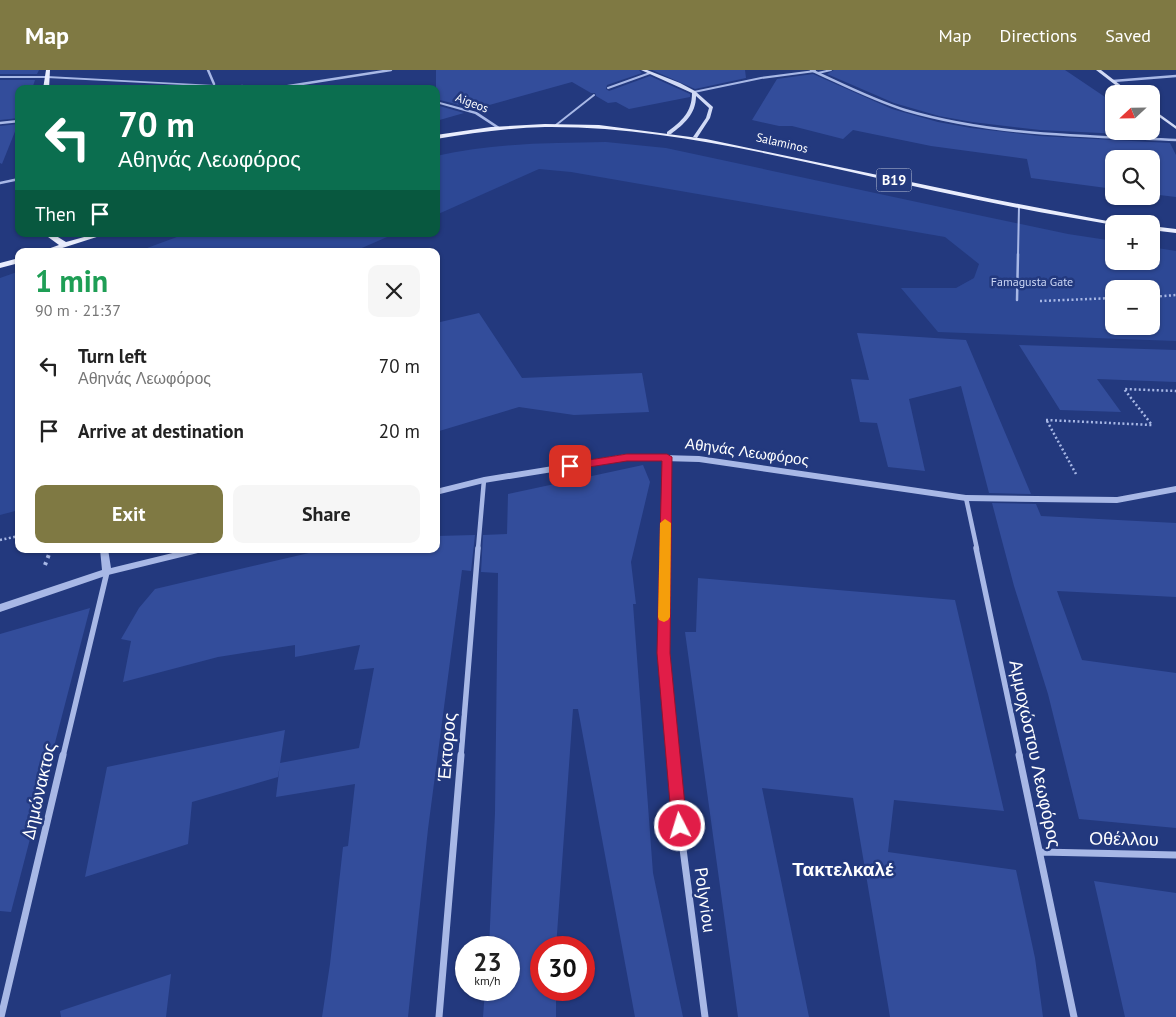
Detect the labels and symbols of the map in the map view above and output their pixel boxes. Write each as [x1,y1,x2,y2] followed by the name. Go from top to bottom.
[1105,85,1160,140] north arrow
[454,89,491,116] street label: Aigeos
[755,129,810,156] street label: Salaminos
[876,168,912,192] road number: B19
[991,274,1073,289] park label: Famagusta Gate
[684,433,810,470] street label: Αθηνάς Λεωφόρος
[549,445,591,487] pin
[1004,658,1067,850] street label: Αμμοχώστου Λεωφόρος
[432,711,461,783] street label: Έκτορος
[16,740,61,841] street label: Δημώνακτος
[653,799,705,851] position arrow
[1089,826,1159,851] street label: Οθέλλου
[792,857,894,881] district label: Τακτελκαλέ
[690,866,721,934] street label: Polyviou
[530,936,595,1001] speed limit sign: 30

